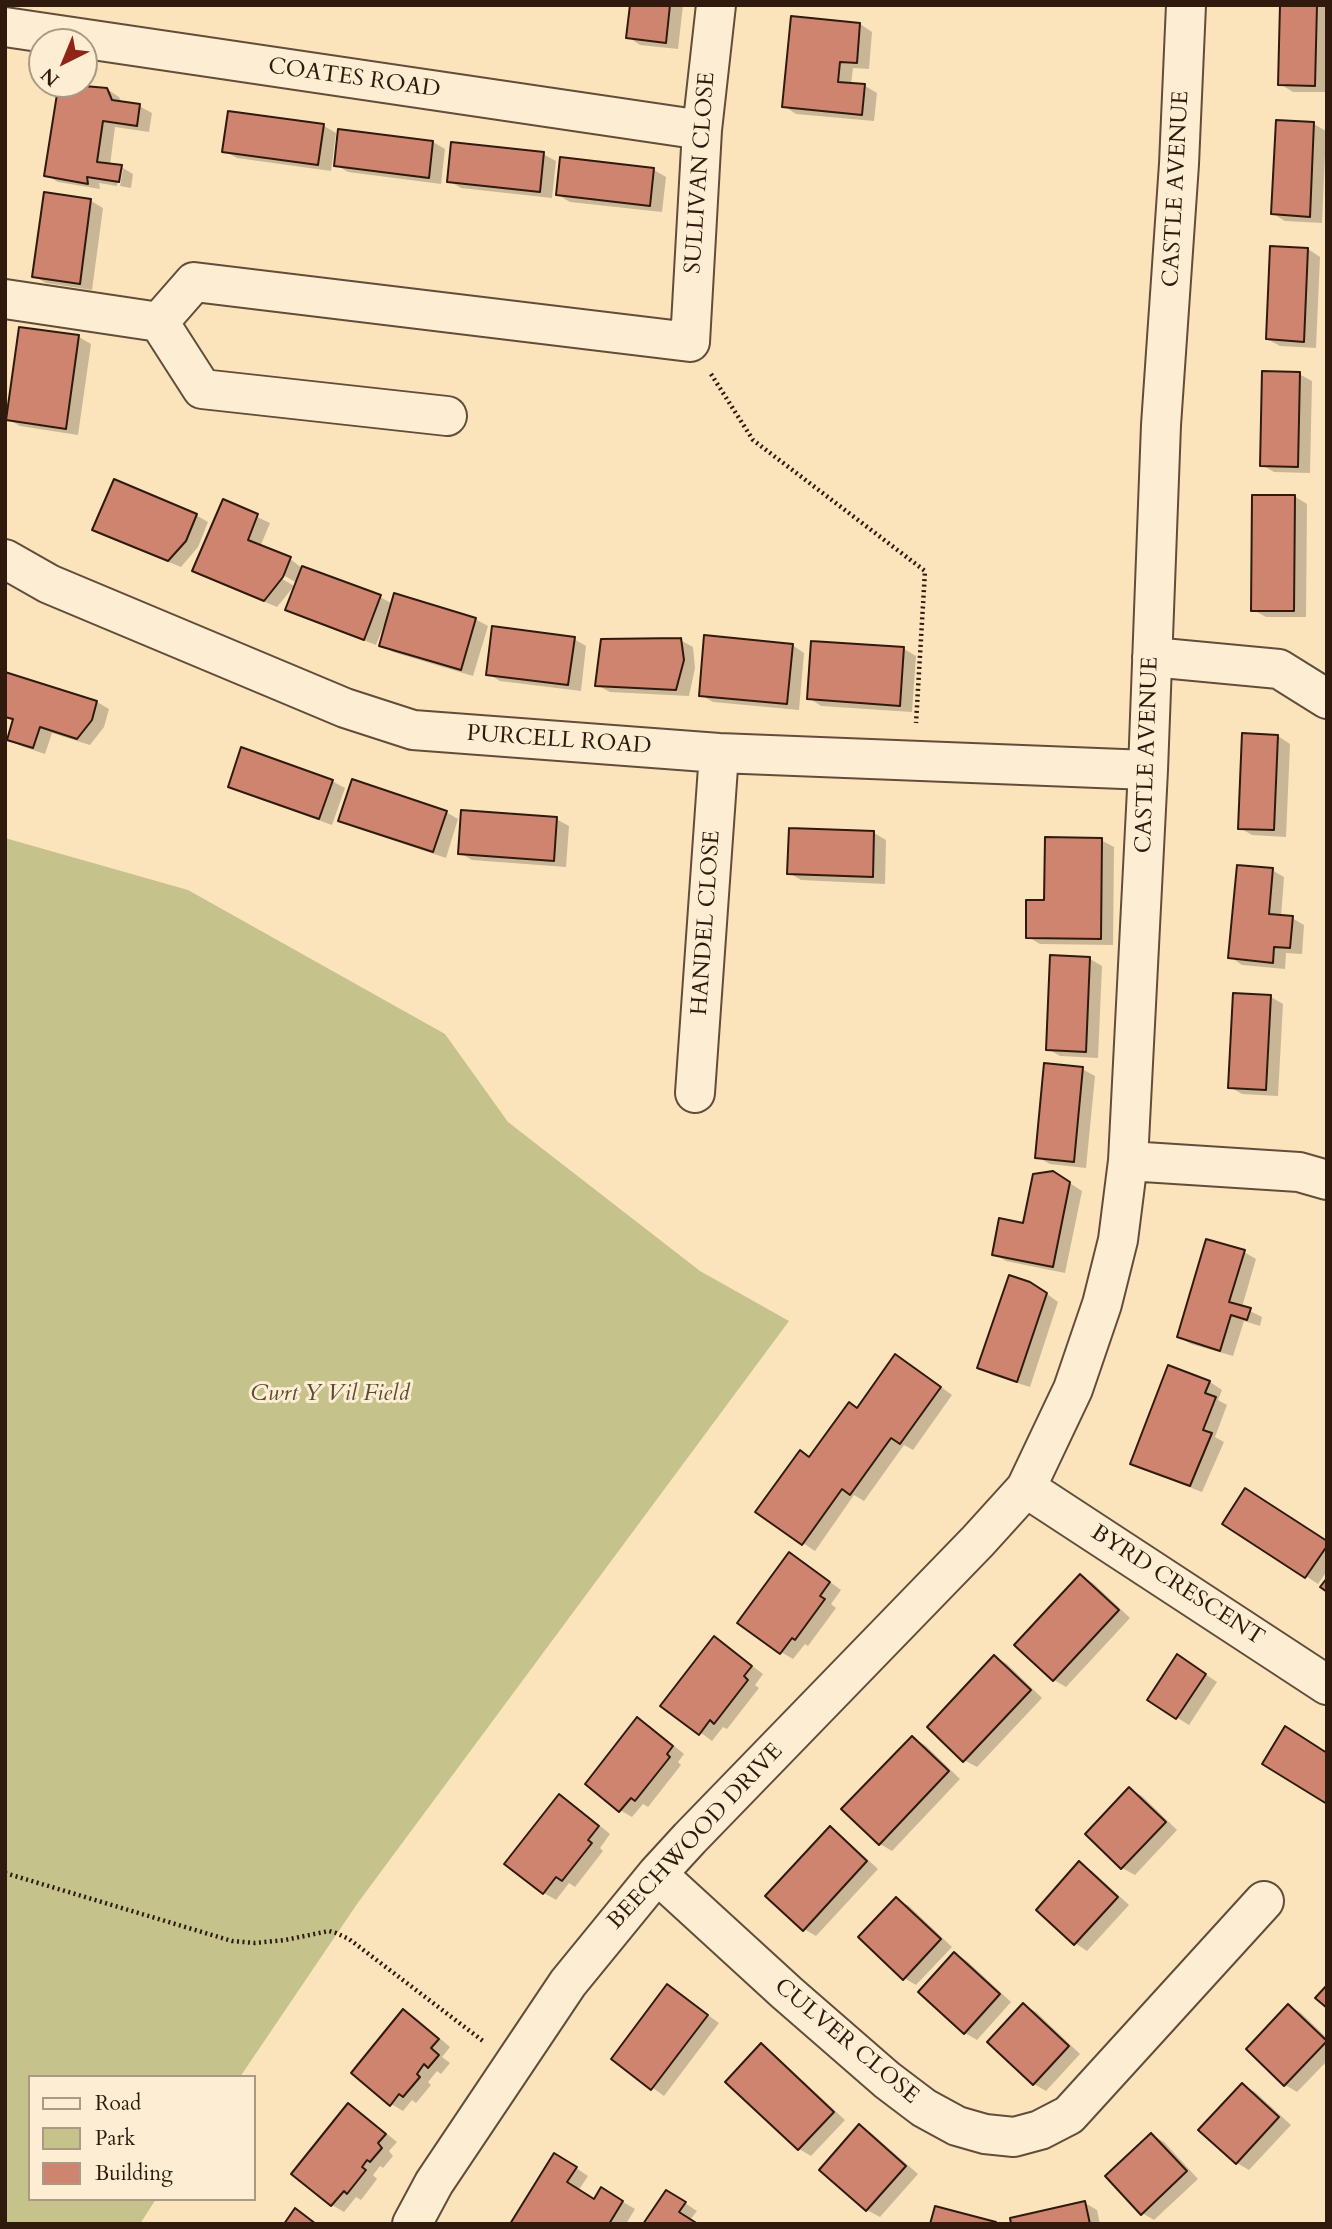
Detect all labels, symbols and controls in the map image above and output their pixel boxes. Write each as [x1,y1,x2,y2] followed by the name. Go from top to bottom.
[28,28,98,98] north arrow
[266,53,442,105] street label: COATES ROAD
[35,62,65,92] text: N
[680,71,722,275] street label: SULLIVAN CLOSE
[1158,90,1196,288] street label: CASTLE AVENUE
[1131,656,1165,854] street label: CASTLE AVENUE
[466,721,652,761] street label: PURCELL ROAD
[687,830,727,1016] street label: HANDEL CLOSE
[251,1381,409,1409] park label: Cwrt Y Vil Field
[1085,1520,1269,1652] street label: BYRD CRESCENT
[603,1738,789,1936] street label: BEECHWOOD DRIVE
[768,1973,924,2111] street label: CULVER CLOSE
[28,2075,256,2201] legend
[95,2089,141,2118] text: Road
[95,2124,135,2153] text: Park
[95,2159,173,2188] text: Building

